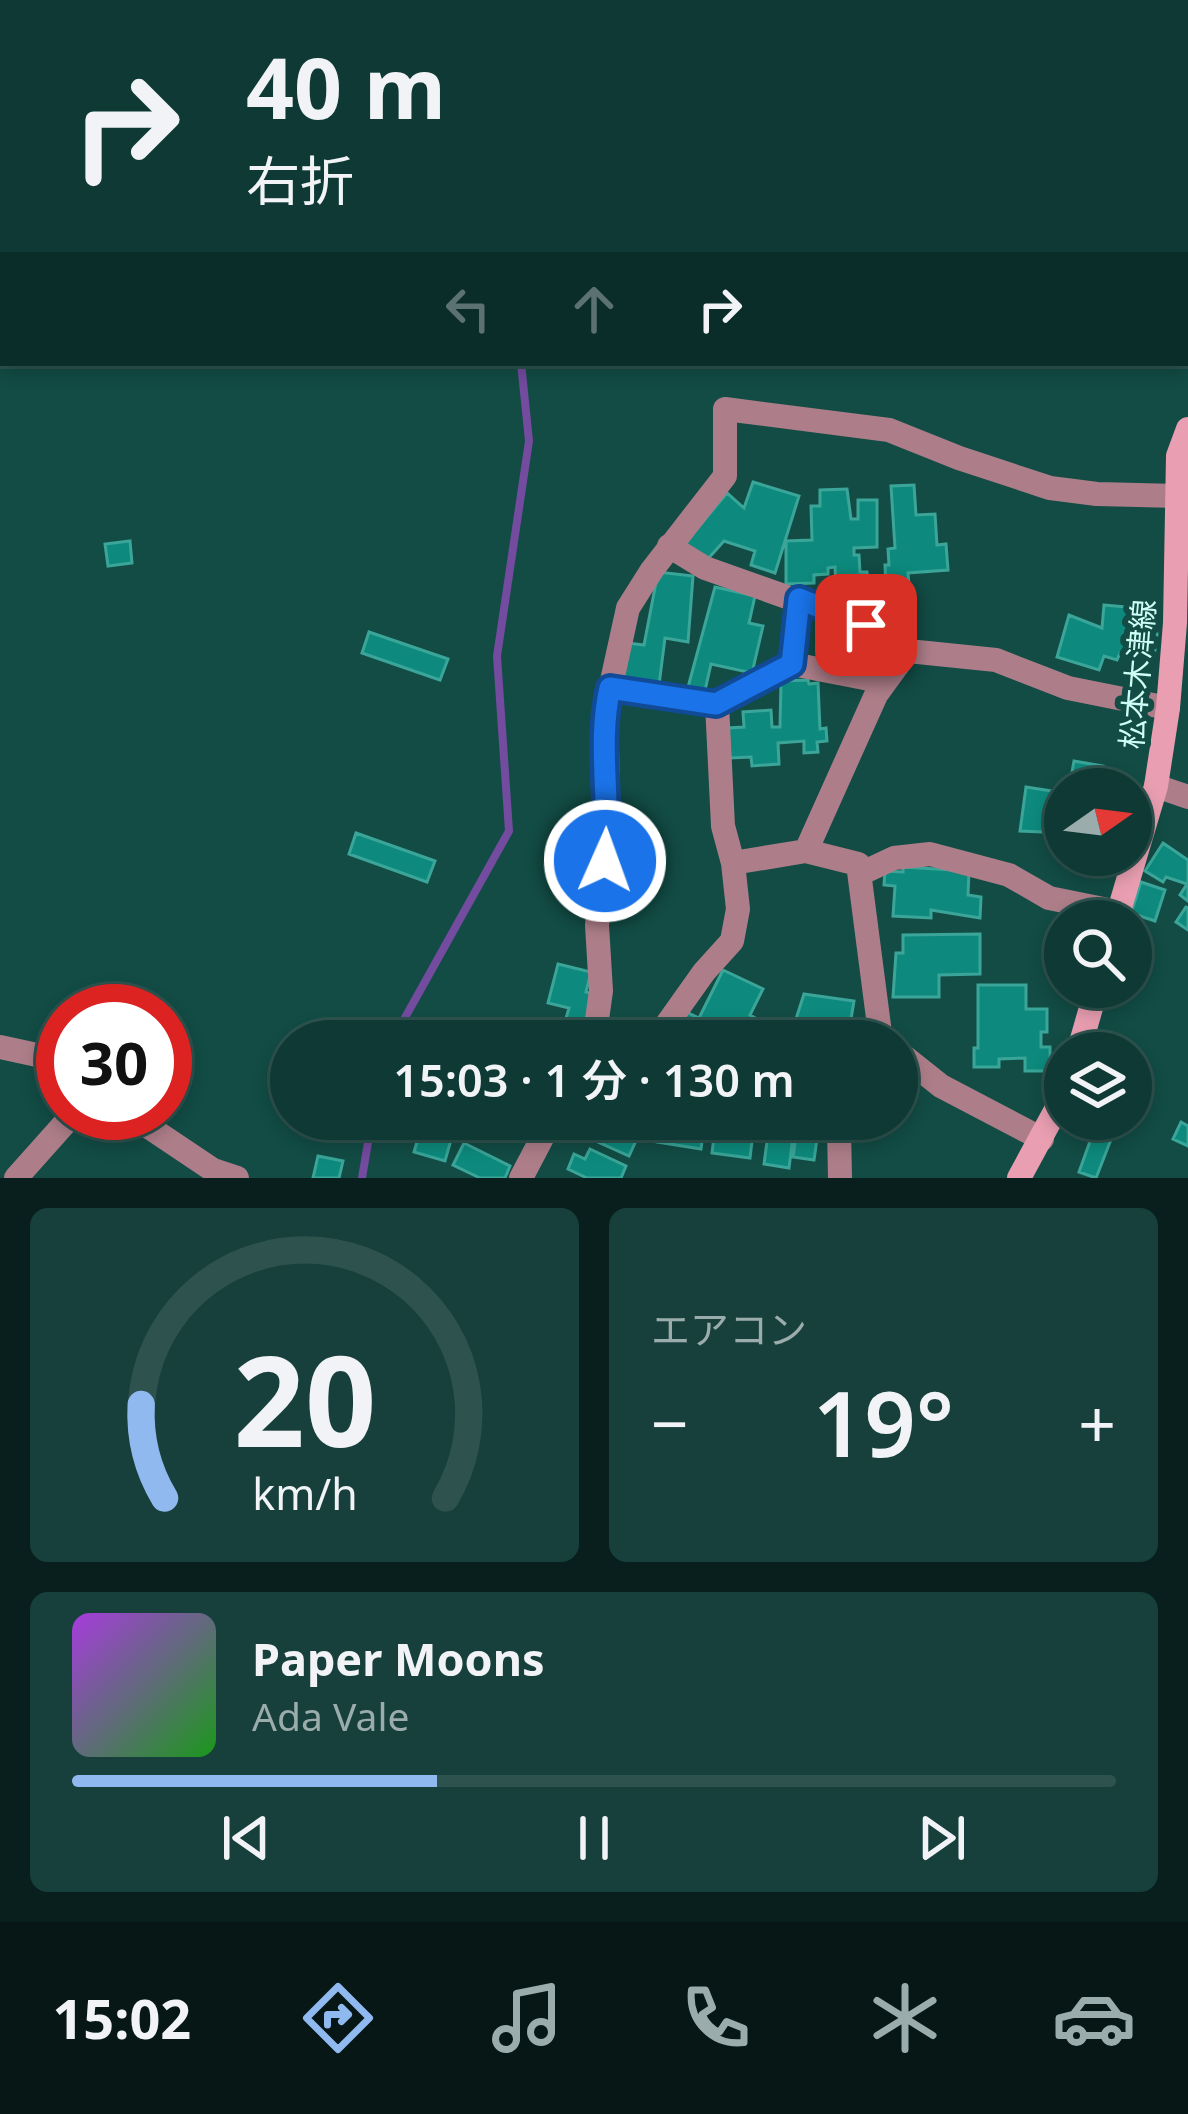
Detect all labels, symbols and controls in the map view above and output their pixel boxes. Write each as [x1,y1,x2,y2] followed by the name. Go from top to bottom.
[246,29,446,144] text: 40 m
[48,48,204,204] icon: right
[246,143,354,217] text: 右折
[435,276,501,342] icon: left
[561,276,627,342] icon: ahead
[687,276,753,342] icon: right
[815,574,917,676] pin
[833,592,899,658] icon: arrive
[1110,597,1164,751] street label: 松本木津線
[1044,768,1152,876] north arrow
[1044,768,1152,1140] map controls
[542,798,668,924] position arrow
[1044,900,1152,1008] button: search
[36,984,192,1140] speed limit sign: 30
[1044,1032,1152,1140] button: layers
[393,1049,795,1110] text: 15:03 · 1 分 · 130 m
[651,1302,807,1355] text: エアコン
[233,1314,376,1484] text: 20
[813,1361,954,1483] text: 19°
[651,1377,689,1467] text: −
[1078,1377,1116,1467] text: +
[252,1464,357,1523] text: km/h
[252,1628,545,1689] text: Paper Moons
[252,1689,409,1742] text: Ada Vale
[213,1805,279,1871] icon: previous
[561,1805,627,1871] icon: pause
[909,1805,975,1871] icon: next
[296,1976,380,2060] icon: directions
[485,1976,569,2060] icon: music
[674,1976,758,2060] icon: phone
[863,1976,947,2060] icon: climate
[1052,1976,1136,2060] icon: car
[52,1981,191,2055] text: 15:02

